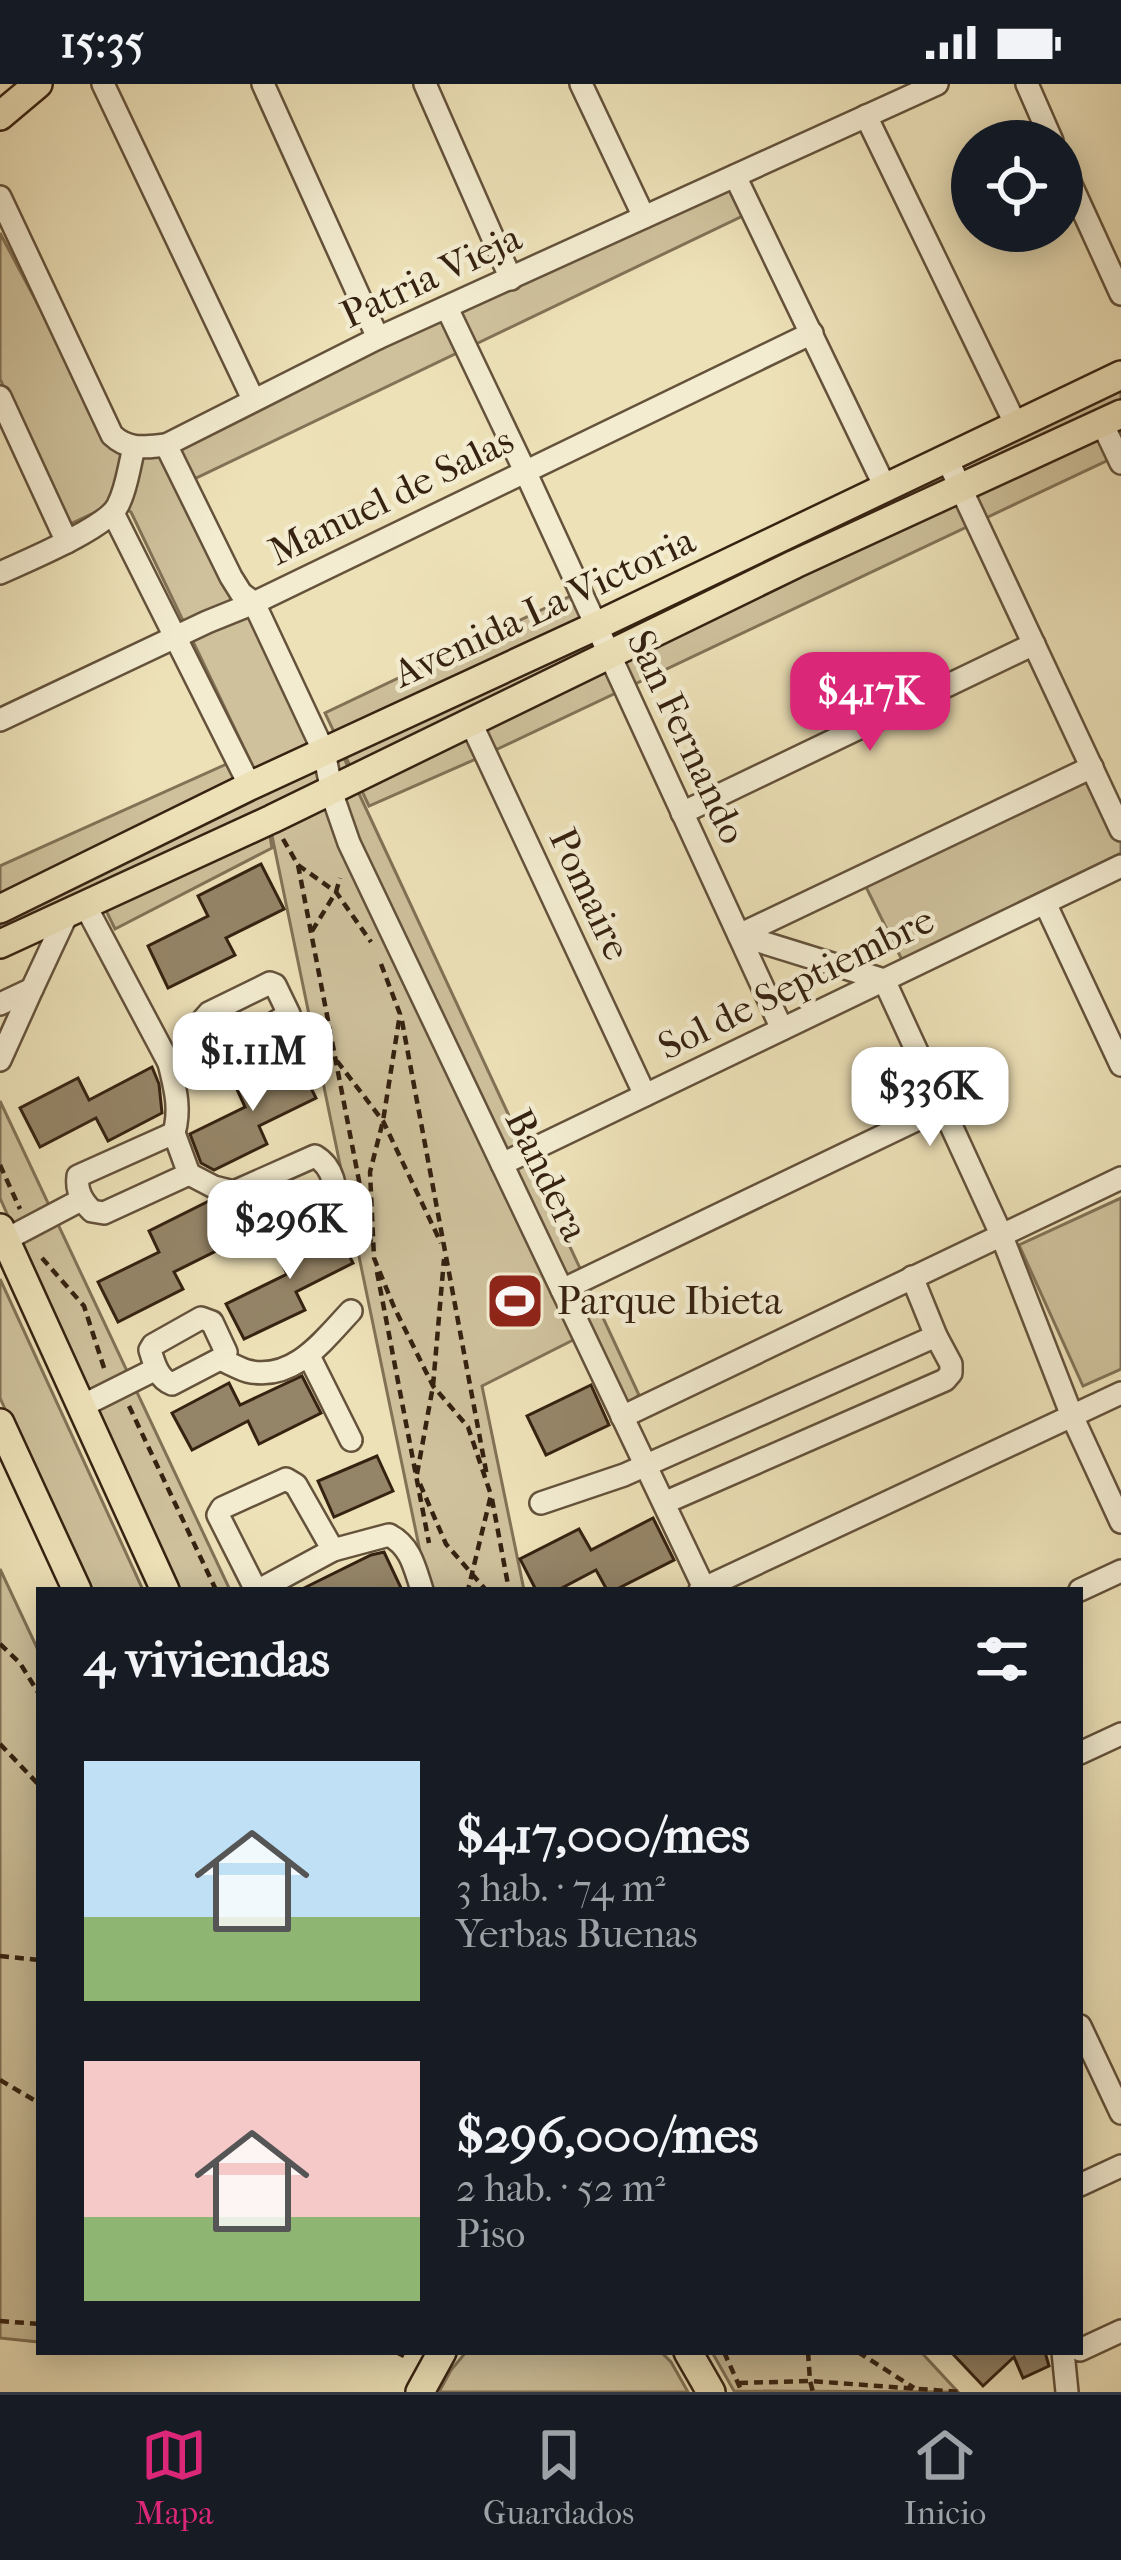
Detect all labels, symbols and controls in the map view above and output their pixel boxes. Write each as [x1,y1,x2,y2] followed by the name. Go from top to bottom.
[60,16,144,69] text: 15:35
[951,120,1083,252] map controls
[951,120,1083,252] button: locate
[334,214,529,338] street label: Patria Vieja
[261,417,521,575] street label: Manuel de Salas
[384,517,703,698] street label: Avenida La Victoria
[618,623,756,851] street label: San Fernando
[786,652,954,754] pin: $417K
[817,668,923,714] text: $417K
[540,821,640,967] street label: Pomaire
[651,896,941,1070] street label: Sol de Septiembre
[155,1012,351,1114] pin: $1.11M
[200,1028,306,1074] text: $1.11M
[846,1047,1014,1149] pin: $336K
[879,1063,981,1109] text: $336K
[495,1102,599,1249] street label: Bandera
[206,1180,374,1282] pin: $296K
[234,1196,346,1242] text: $296K
[484,1270,546,1332] sports icon: Parque Ibieta
[557,1278,783,1324] place label: Parque Ibieta
[969,1626,1035,1692] icon: filters
[84,1629,330,1689] text: 4 viviendas
[456,1805,750,1865] text: $417,000/mes
[180,1809,324,1953] icon: home
[456,1865,665,1911] text: 3 hab. · 74 m²
[456,1911,698,1957] text: Yerbas Buenas
[456,2105,758,2165] text: $296,000/mes
[180,2109,324,2253] icon: home
[456,2165,666,2211] text: 2 hab. · 52 m²
[456,2211,525,2257] text: Piso
[135,2422,213,2533] tab: Mapa
[483,2422,634,2533] tab: Guardados
[904,2422,986,2533] tab: Inicio

